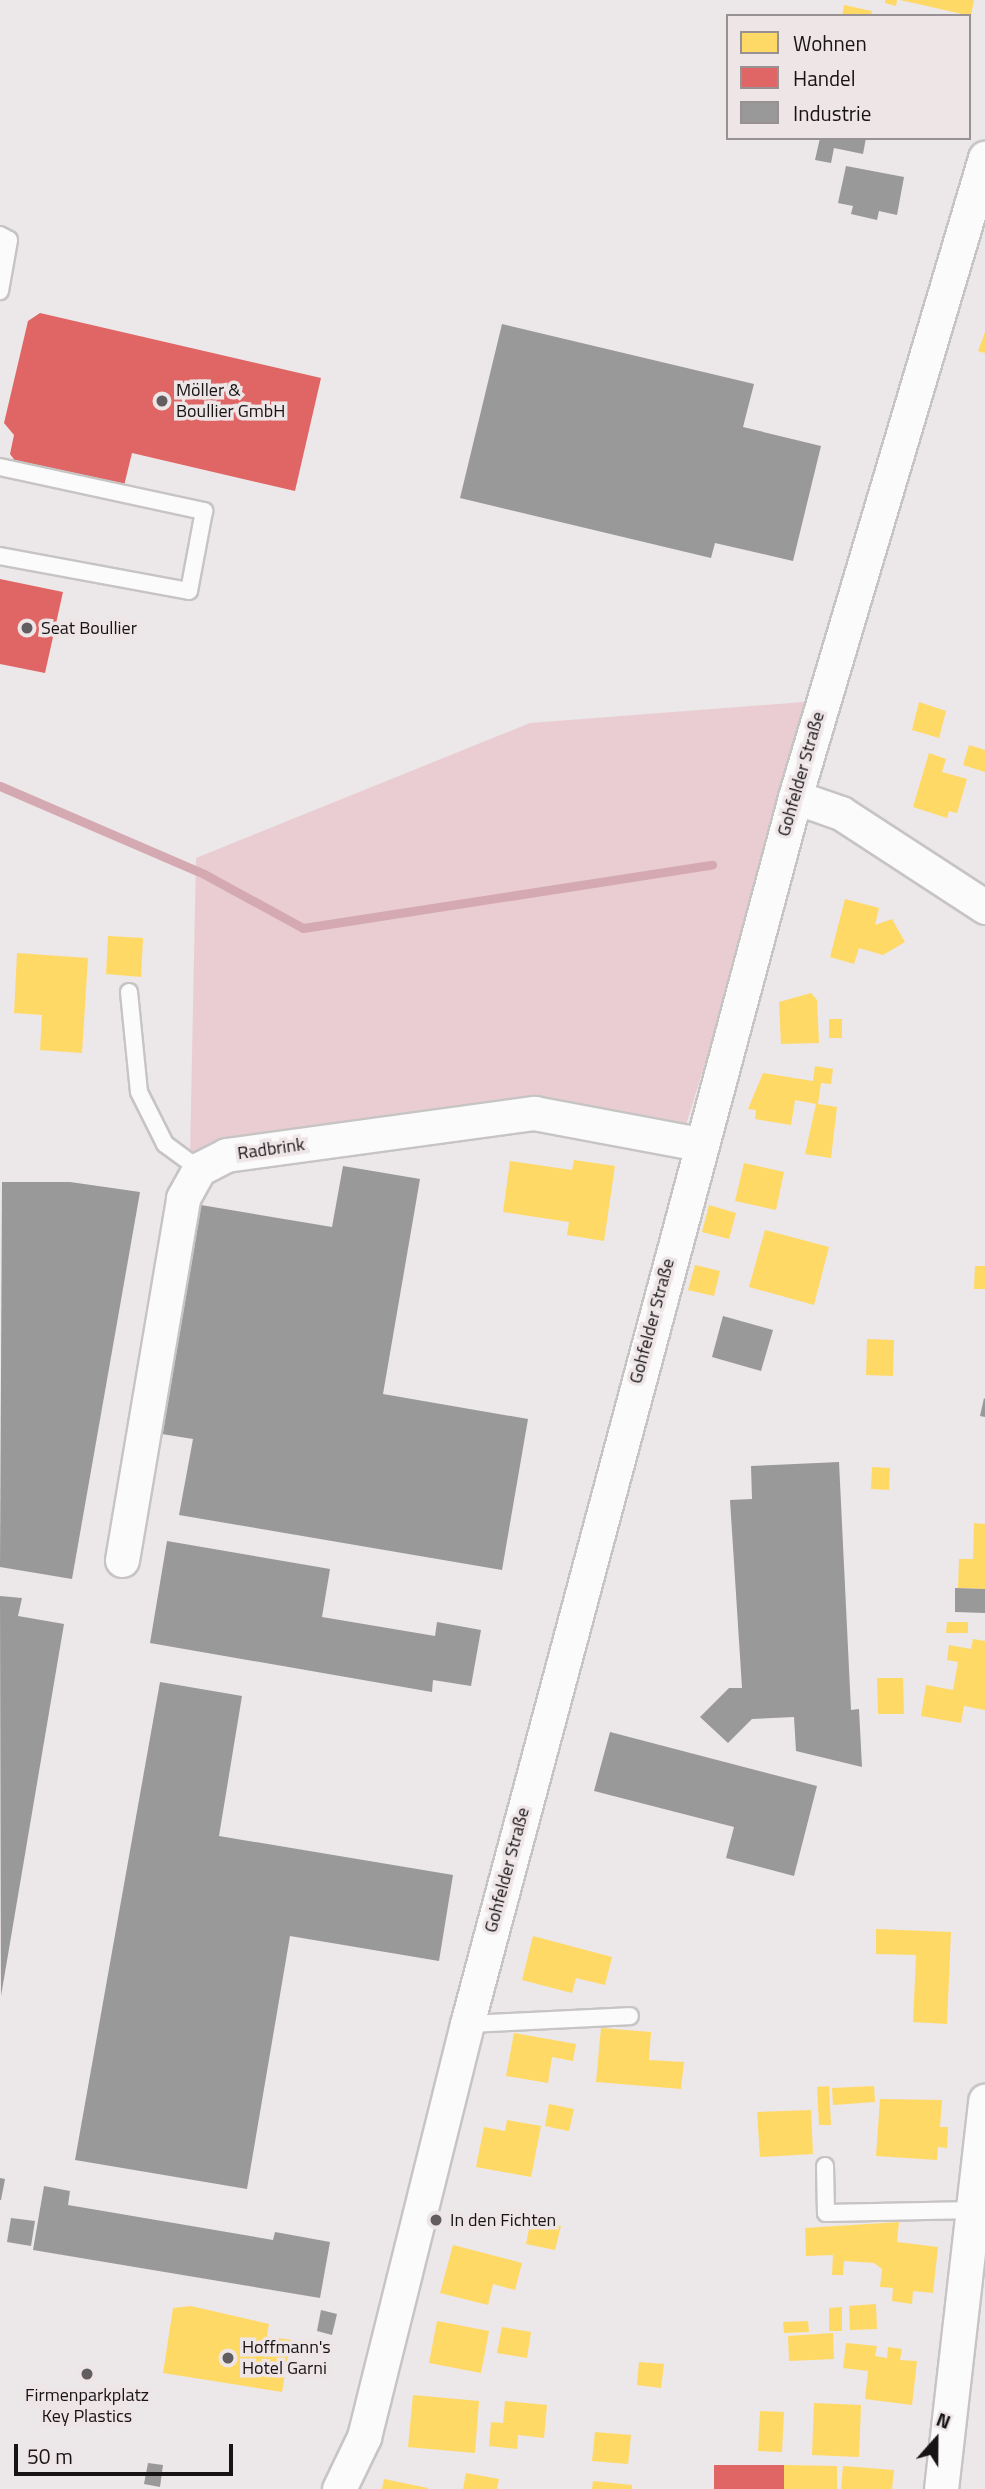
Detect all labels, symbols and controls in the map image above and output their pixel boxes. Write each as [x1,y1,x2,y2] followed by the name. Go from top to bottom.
[726,14,971,140] legend
[793,27,867,59] text: Wohnen
[793,62,856,94] text: Handel
[793,97,871,129] text: Industrie
[176,380,285,422] place label: Möller & Boullier GmbH
[154,393,170,409] marker: Möller & Boullier GmbH
[41,617,137,639] place label: Seat Boullier
[19,620,35,636] marker: Seat Boullier
[773,709,829,839] street label: Gohfelder Straße
[236,1134,306,1164] street label: Radbrink
[625,1256,679,1386] street label: Gohfelder Straße
[480,1805,534,1935] street label: Gohfelder Straße
[450,2209,556,2231] place label: In den Fichten
[428,2212,444,2228] marker: In den Fichten
[242,2337,331,2380] place label: Hoffmann's Hotel Garni
[220,2350,236,2366] marker: Hoffmann's Hotel Garni
[79,2366,95,2382] marker: Firmenparkplatz Key Plastics
[25,2385,149,2428] place label: Firmenparkplatz Key Plastics
[932,2404,955,2436] text: N
[901,2405,971,2475] north arrow
[18,2430,236,2474] scale bar
[27,2440,73,2472] text: 50 m

